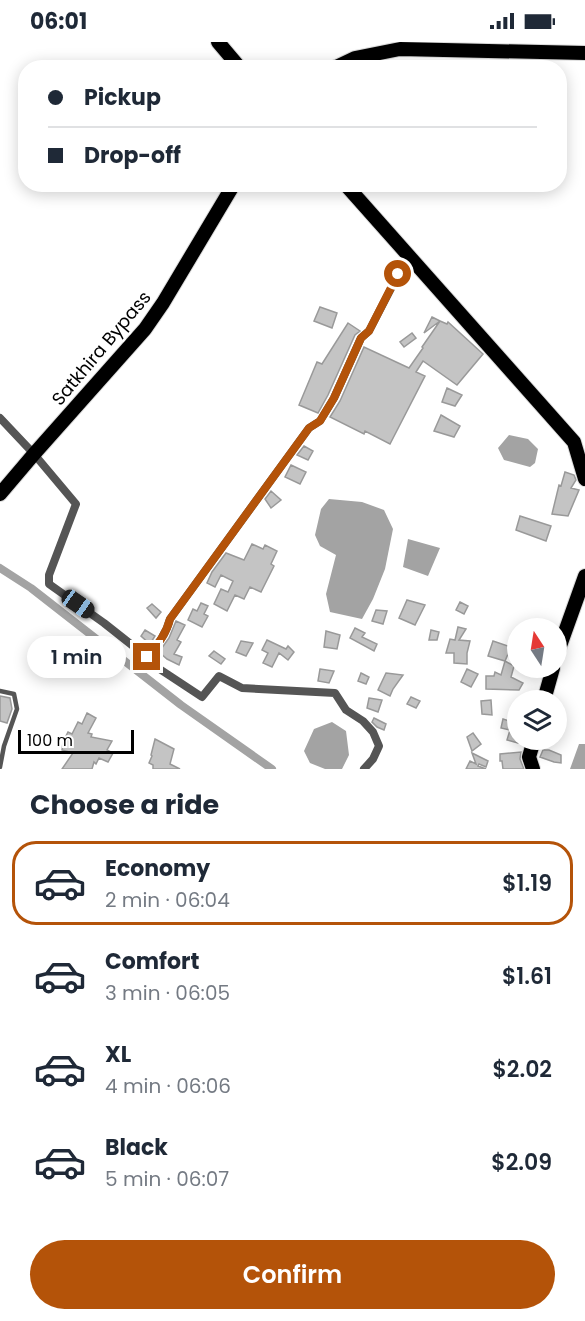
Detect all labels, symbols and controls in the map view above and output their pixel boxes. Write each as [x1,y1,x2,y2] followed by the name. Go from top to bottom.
[30,6,87,37] text: 06:01
[84,82,161,113] text: Pickup
[84,140,181,171] text: Drop-off
[384,260,411,287] route start
[46,285,156,411] street label: Satkhira Bypass
[58,586,98,622] car
[507,618,567,678] north arrow
[507,618,567,750] map controls
[27,636,126,678] callout: 1 min
[51,643,102,671] text: 1 min
[133,643,160,670] route end
[507,690,567,750] button: layers
[18,727,134,754] scale bar
[27,729,73,752] text: 100 m
[30,786,219,823] text: Choose a ride
[105,853,210,884] text: Economy
[33,856,87,910] icon: car
[502,868,552,899] text: $1.19
[105,886,230,914] text: 2 min · 06:04
[105,946,199,977] text: Comfort
[33,949,87,1003] icon: car
[502,961,552,992] text: $1.61
[105,979,230,1007] text: 3 min · 06:05
[105,1039,131,1070] text: XL
[33,1042,87,1096] icon: car
[492,1054,552,1085] text: $2.02
[105,1072,231,1100] text: 4 min · 06:06
[105,1132,168,1163] text: Black
[33,1135,87,1189] icon: car
[491,1147,552,1178] text: $2.09
[105,1165,229,1193] text: 5 min · 06:07
[30,1240,555,1309] button: Confirm

